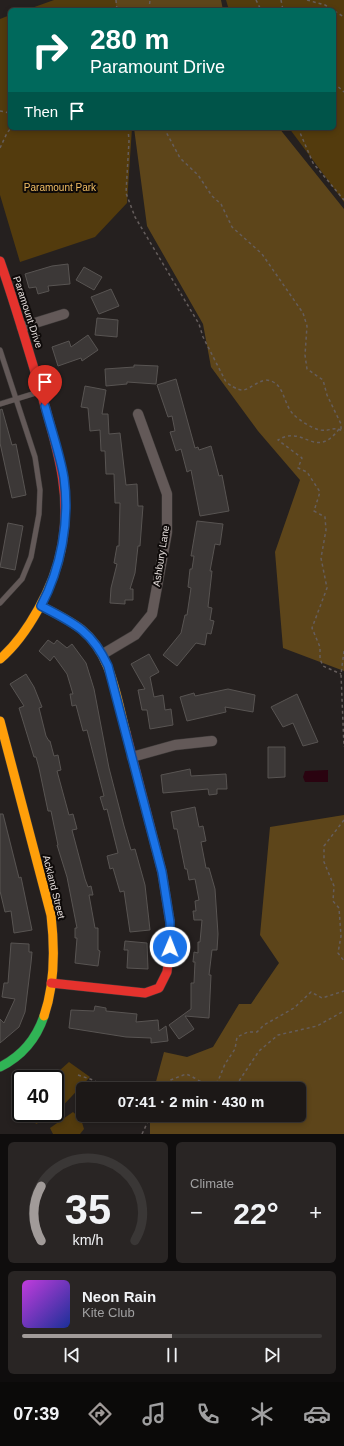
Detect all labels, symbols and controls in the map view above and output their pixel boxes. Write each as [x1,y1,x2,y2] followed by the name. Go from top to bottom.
[24,24,76,76] icon: right
[90,24,169,55] text: 280 m
[90,57,225,77] text: Paramount Drive
[66,100,88,122] icon: arrive
[24,103,58,120] text: Then
[24,182,97,193] park label: Paramount Park
[11,275,45,350] street label: Paramount Drive
[28,365,62,406] pin
[34,371,56,393] icon: arrive
[151,524,171,587] street label: Ashbury Lane
[41,854,67,920] street label: Ackland Street
[149,926,191,968] position arrow
[12,1070,64,1122] speed limit sign: 40
[118,1093,264,1110] text: 07:41 · 2 min · 430 m
[190,1176,234,1191] text: Climate
[65,1185,111,1232] text: 35
[233,1197,279,1230] text: 22°
[190,1200,203,1225] text: −
[309,1200,322,1225] text: +
[73,1231,104,1247] text: km/h
[82,1288,156,1305] text: Neon Rain
[82,1305,135,1320] text: Kite Club
[61,1344,83,1366] icon: previous
[161,1344,183,1366] icon: pause
[261,1344,283,1366] icon: next
[86,1400,114,1428] icon: directions
[140,1400,168,1428] icon: music
[194,1400,222,1428] icon: phone
[248,1400,276,1428] icon: climate
[303,1400,331,1428] icon: car
[13,1404,59,1424] text: 07:39

